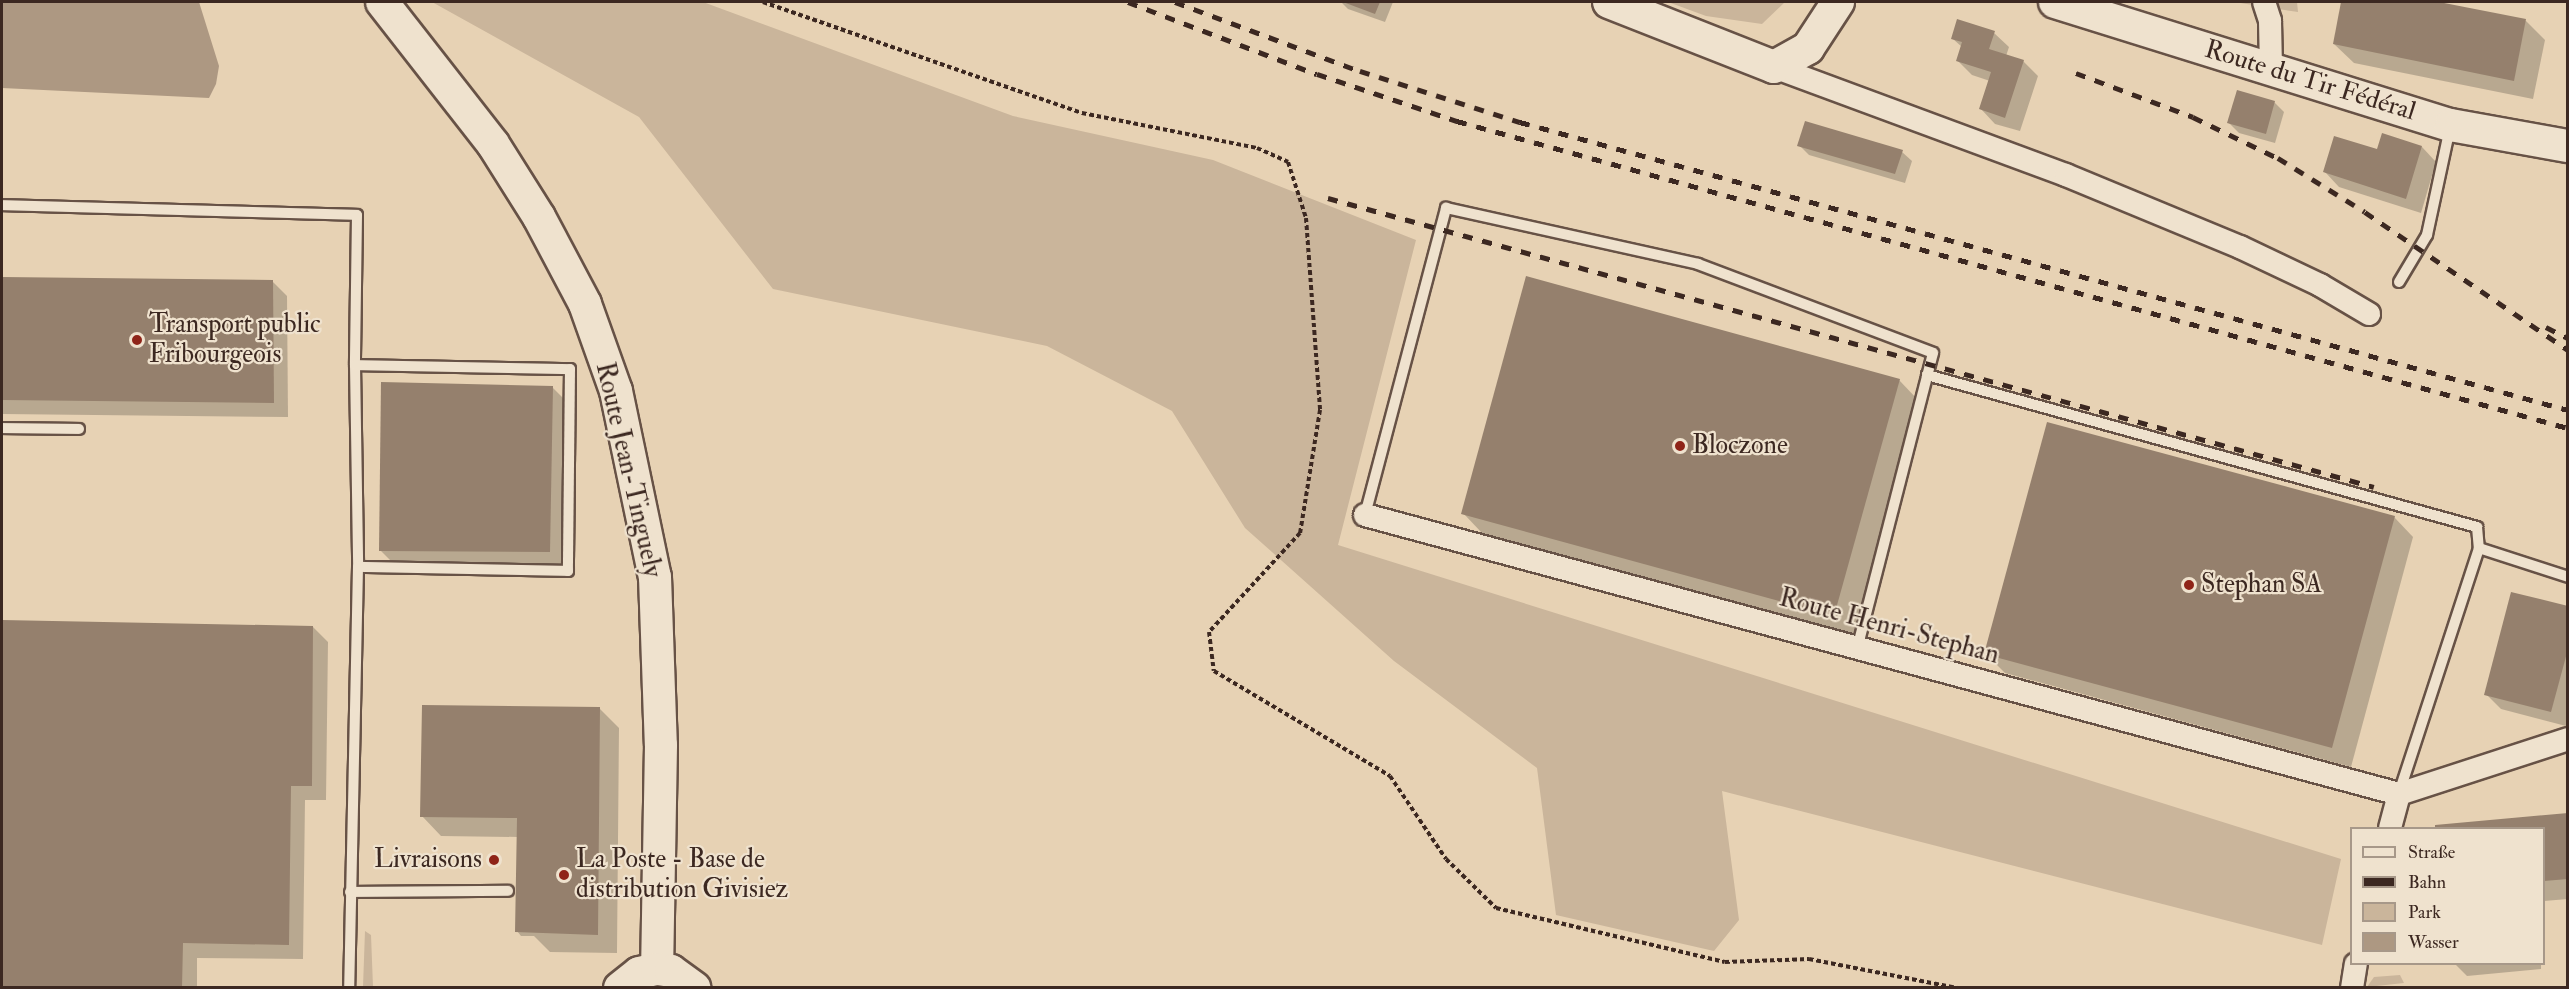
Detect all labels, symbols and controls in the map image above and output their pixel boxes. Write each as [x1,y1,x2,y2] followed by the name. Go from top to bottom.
[2201,34,2419,128] street label: Route du Tir Fédéral
[149,309,320,370] place label: Transport public Fribourgeois
[130,333,144,347] marker: Transport public Fribourgeois
[588,359,668,581] street label: Route Jean-Tinguely
[1692,430,1788,462] place label: Bloczone
[1673,439,1687,453] marker: Bloczone
[2201,569,2322,601] place label: Stephan SA
[2182,578,2196,592] marker: Stephan SA
[1776,583,2002,671] street label: Route Henri-Stephan
[2350,827,2545,965] legend
[2408,841,2455,864] text: Straße
[374,844,482,876] place label: Livraisons
[576,844,788,906] place label: La Poste - Base de distribution Givisiez
[487,853,501,867] marker: Livraisons
[557,868,571,882] marker: La Poste - Base de distribution Givisiez
[2408,871,2446,894] text: Bahn
[2408,901,2441,924] text: Park
[2408,931,2459,954] text: Wasser

